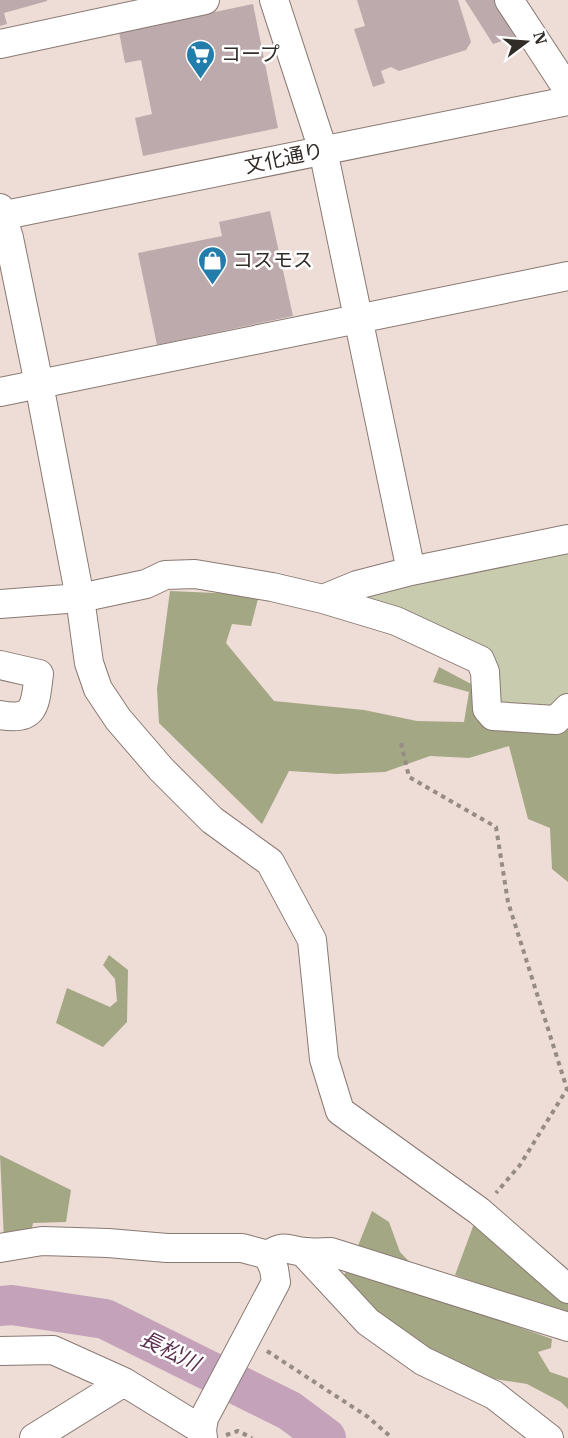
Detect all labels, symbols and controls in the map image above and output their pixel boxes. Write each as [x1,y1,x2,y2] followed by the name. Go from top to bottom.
[496,12,556,72] north arrow
[529,29,552,47] text: N
[184,38,216,80] supermarket icon: コープ
[221,40,280,67] place label: コープ
[242,136,326,179] street label: 文化通り
[196,244,228,286] shop icon: コスモス
[233,246,313,273] place label: コスモス
[136,1324,207,1377] water label: 長松川

